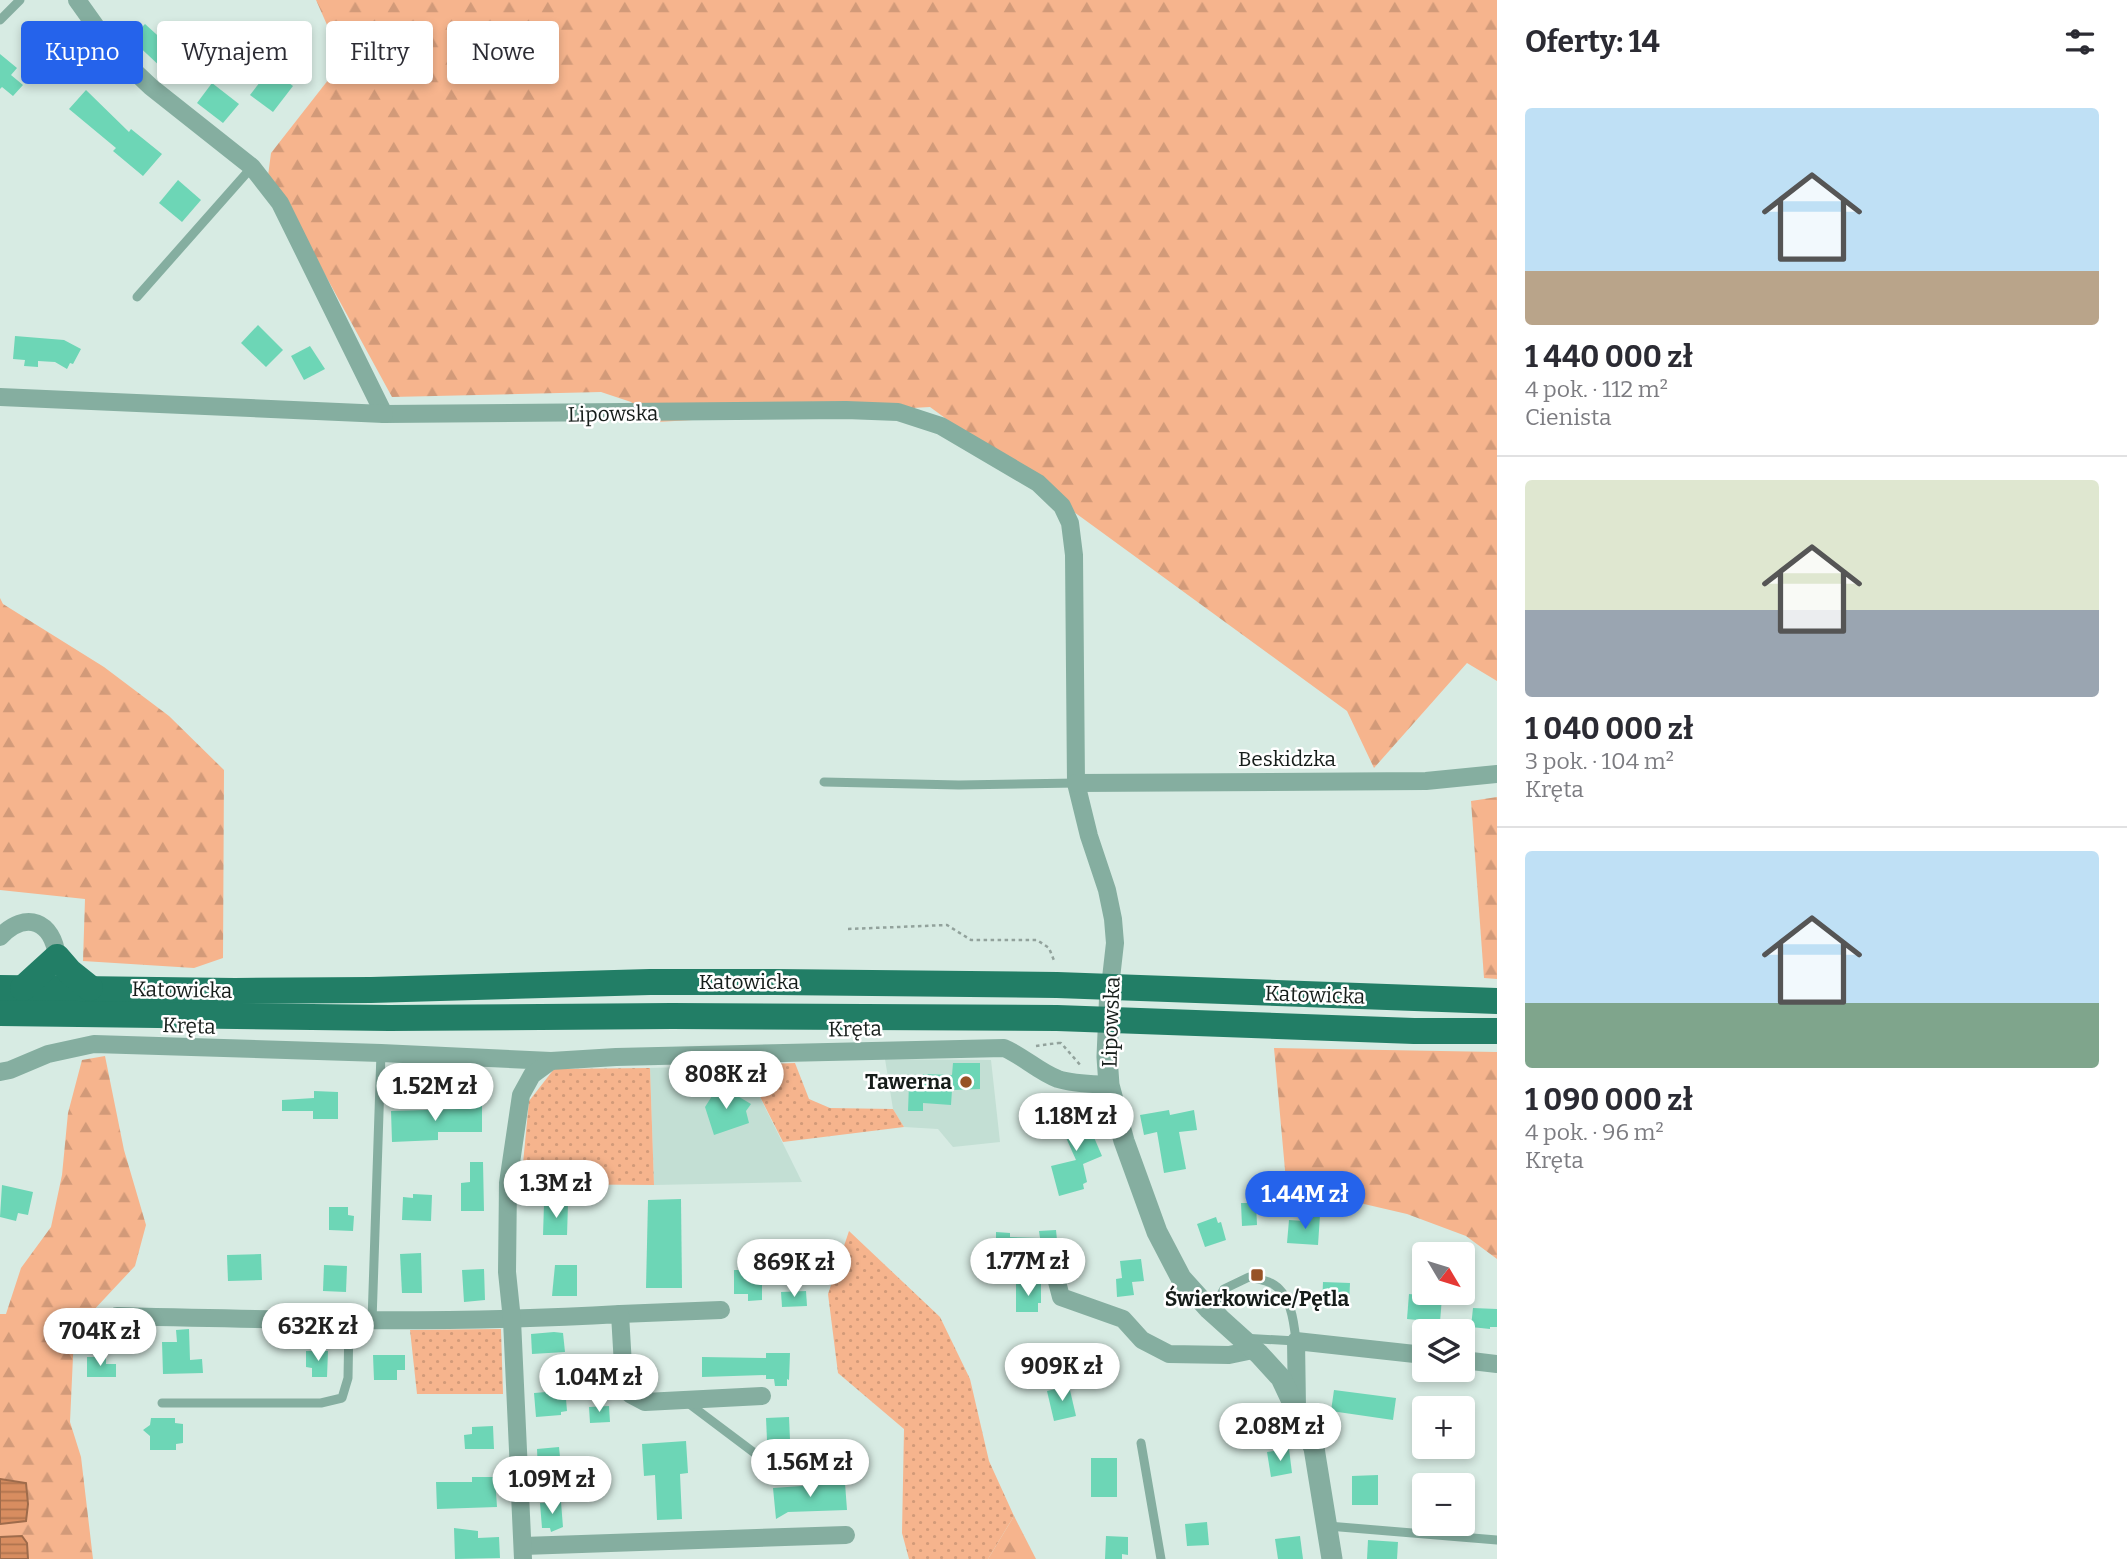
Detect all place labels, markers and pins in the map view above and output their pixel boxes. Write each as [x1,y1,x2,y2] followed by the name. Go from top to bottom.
[661,1052,791,1111] pin: 808K zł
[363,1064,507,1123] pin: 1.52M zł
[865,1069,952,1095] place label: Tawerna
[958,1074,974,1090] marker: Tawerna
[1004,1094,1148,1153] pin: 1.18M zł
[491,1160,621,1220] pin: 1.3M zł
[1233,1172,1377,1231] pin: 1.44M zł
[956,1238,1100,1298] pin: 1.77M zł
[729,1240,859,1299] pin: 869K zł
[1249,1267,1265,1283] marker: Świerkowice/Pętla
[1165,1285,1349,1312] place label: Świerkowice/Pętla
[253,1304,383,1363] pin: 632K zł
[35,1308,165,1368] pin: 704K zł
[997,1344,1127,1403] pin: 909K zł
[527,1354,671,1414] pin: 1.04M zł
[1208,1404,1352,1463] pin: 2.08M zł
[738,1440,882,1499] pin: 1.56M zł
[480,1456,624,1516] pin: 1.09M zł

